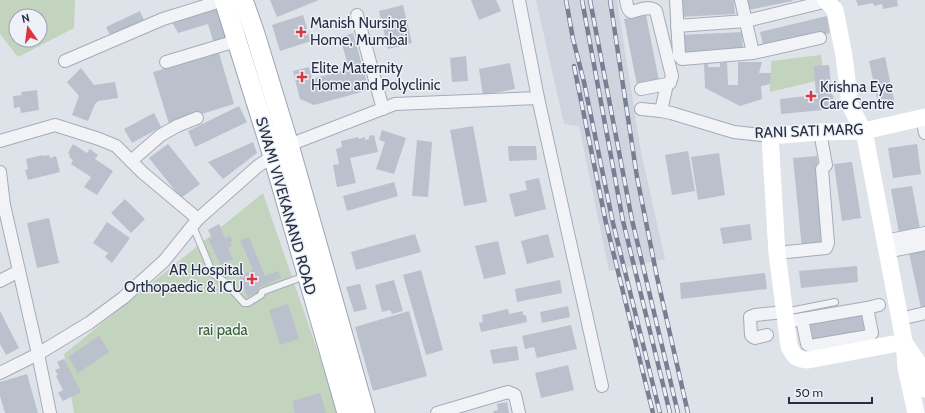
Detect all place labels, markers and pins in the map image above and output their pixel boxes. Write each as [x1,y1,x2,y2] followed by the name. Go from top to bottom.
[310,14,408,49] place label: Manish Nursing Home, Mumbai
[295,26,307,38] marker: Manish Nursing Home, Mumbai
[311,59,441,94] place label: Elite Maternity Home and Polyclinic
[296,71,308,83] marker: Elite Maternity Home and Polyclinic
[820,78,895,113] place label: Krishna Eye Care Centre
[805,90,817,102] marker: Krishna Eye Care Centre
[124,261,243,296] place label: AR Hospital Orthopaedic & ICU
[246,273,258,285] marker: AR Hospital Orthopaedic & ICU

